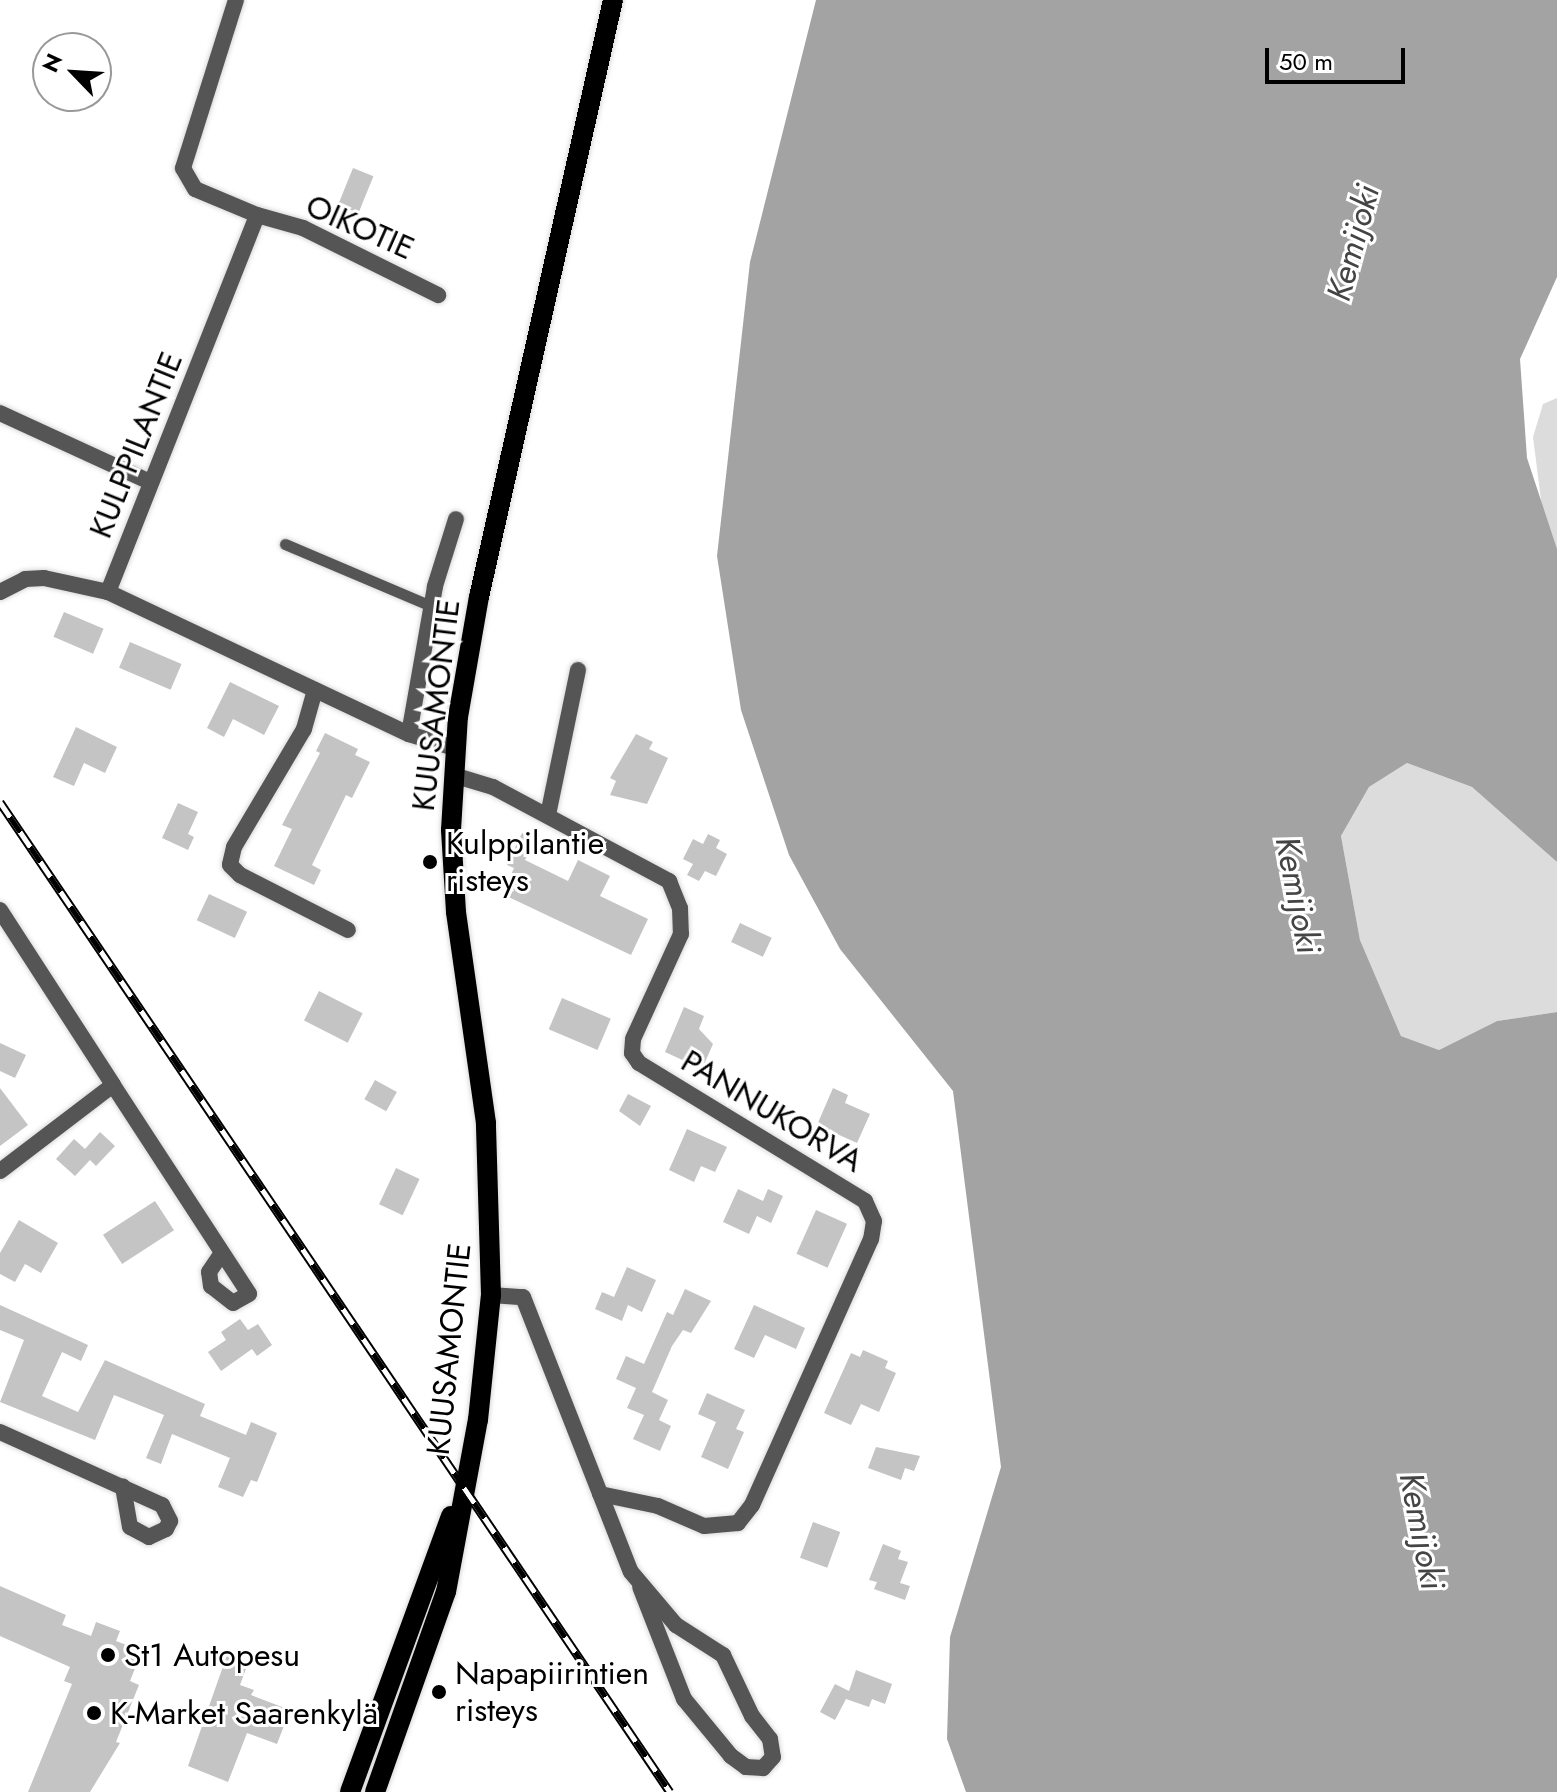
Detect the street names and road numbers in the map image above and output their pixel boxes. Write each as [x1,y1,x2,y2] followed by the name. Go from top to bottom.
[300,186,420,268] street label: OIKOTIE
[81,346,191,544] street label: KULPPILANTIE
[404,597,468,813] street label: KUUSAMONTIE
[674,1042,870,1180] street label: PANNUKORVA
[419,1241,479,1457] street label: KUUSAMONTIE

